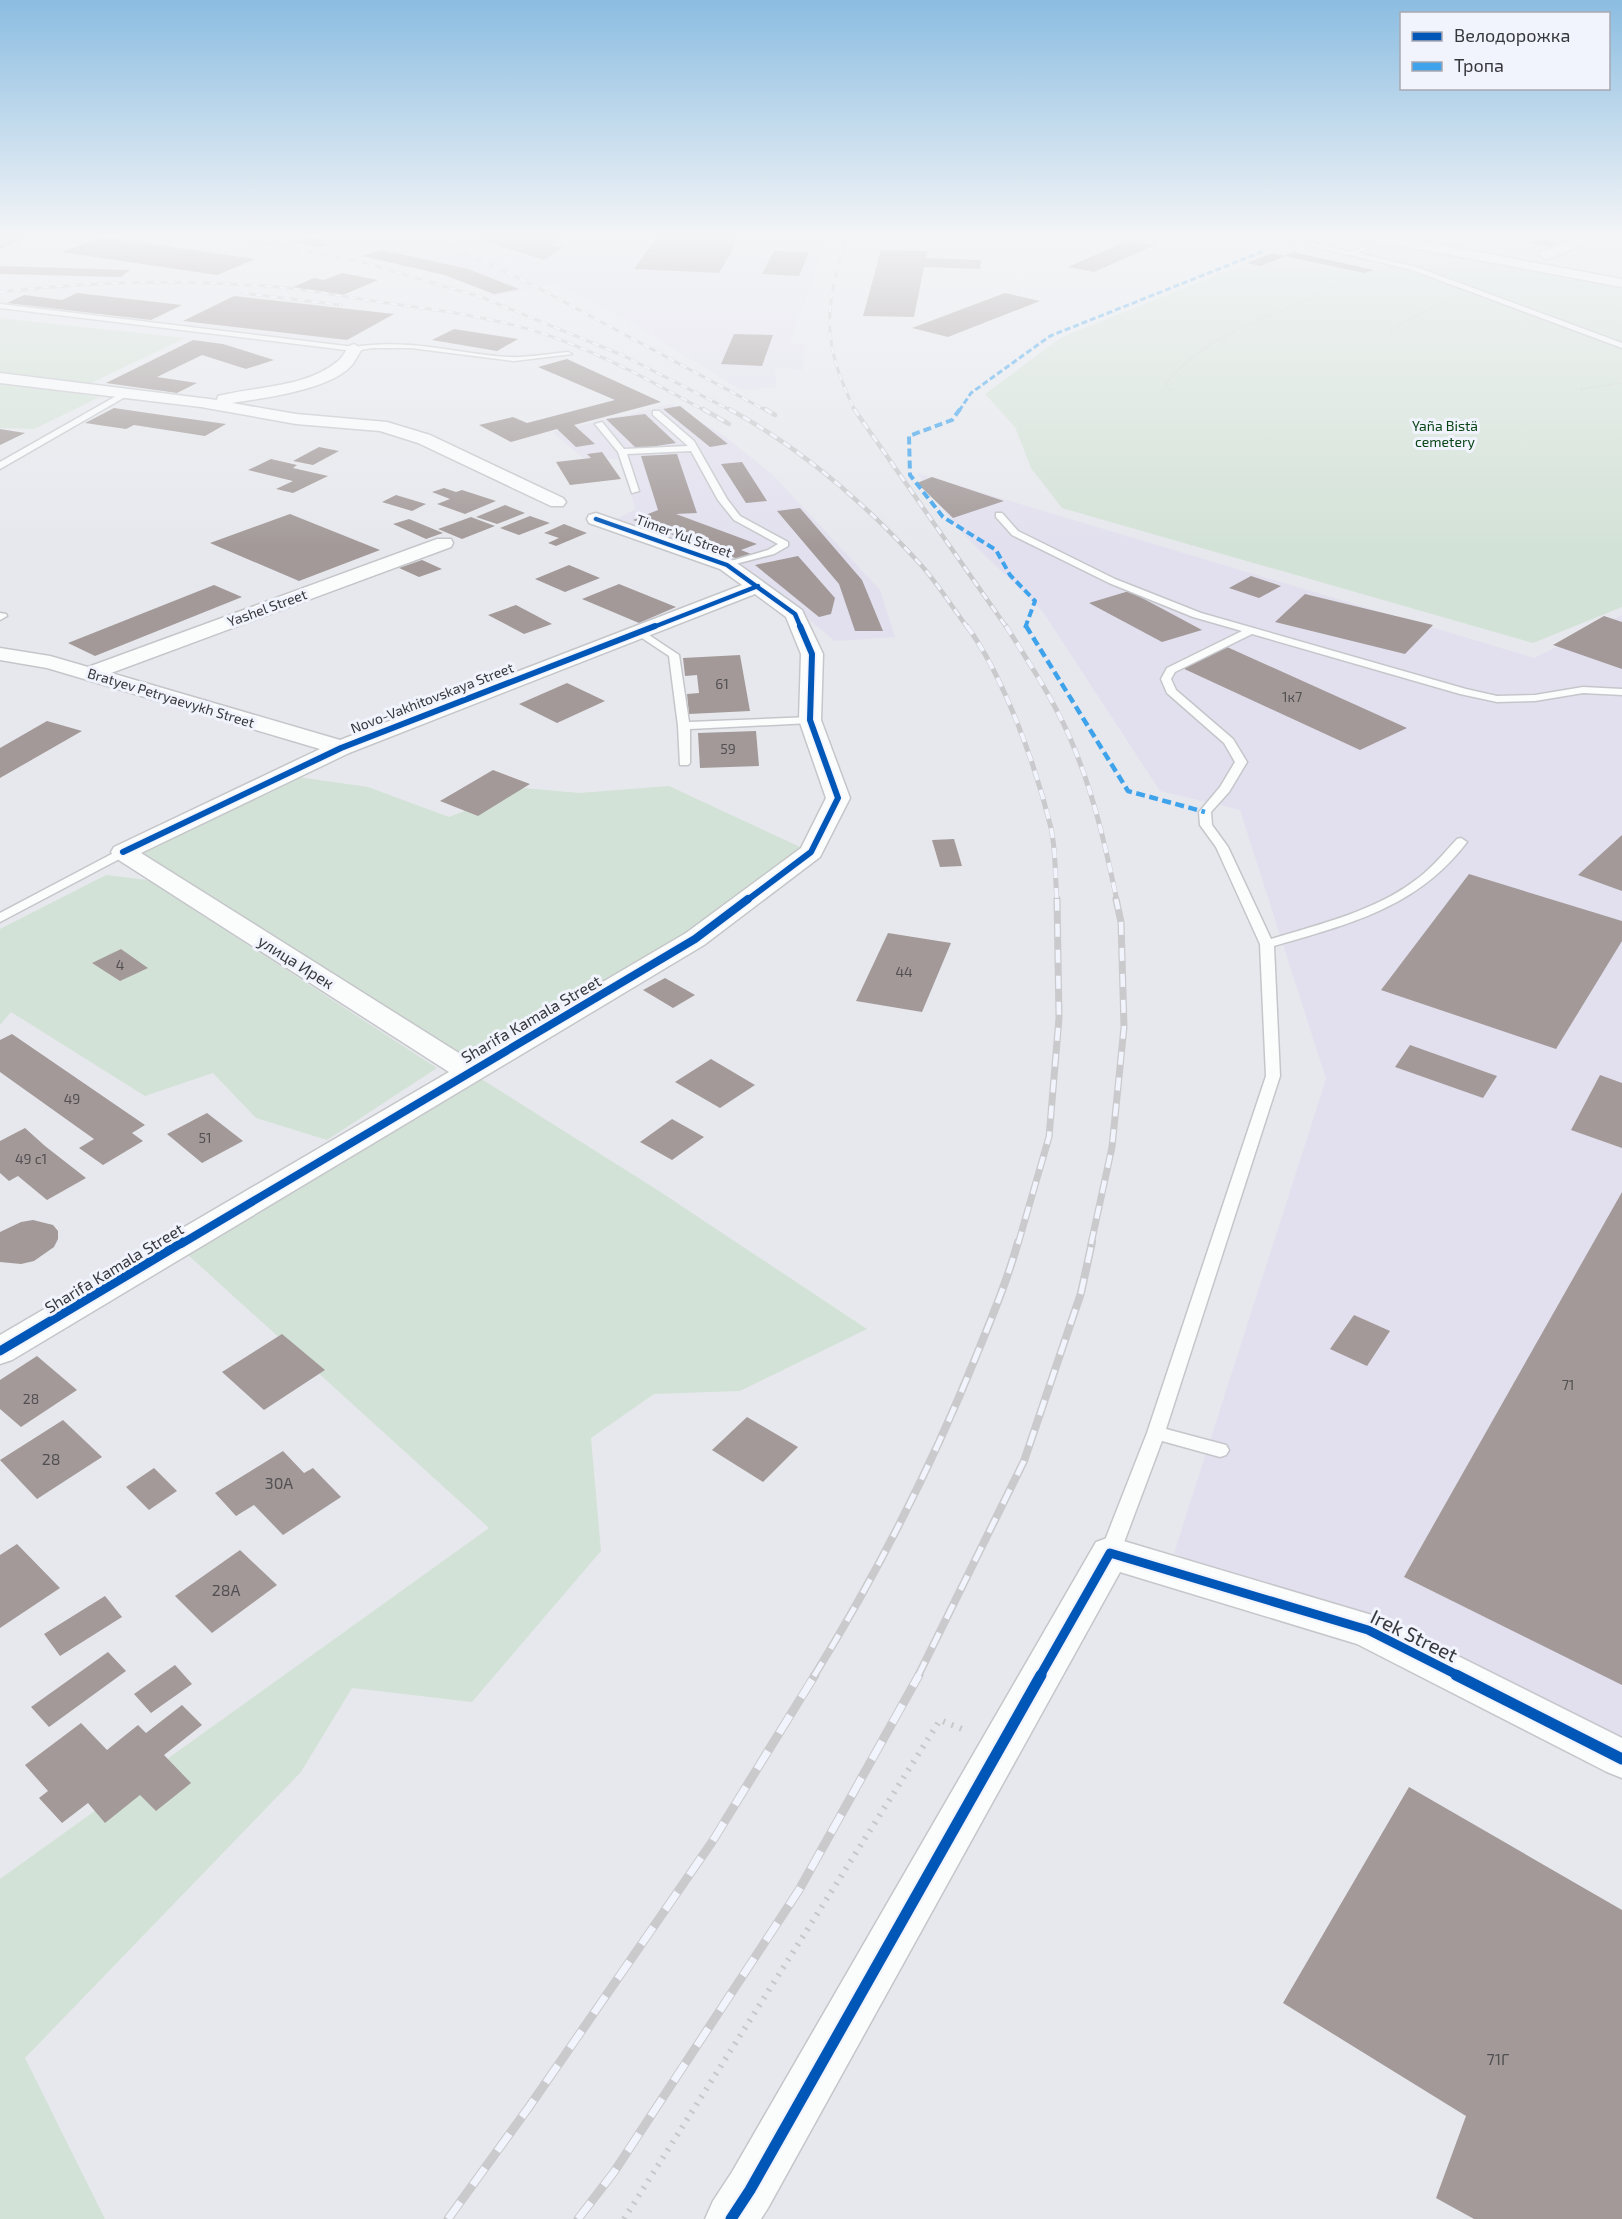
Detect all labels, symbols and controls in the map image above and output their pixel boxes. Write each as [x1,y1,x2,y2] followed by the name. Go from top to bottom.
[1400,12,1610,90] legend
[1454,24,1570,46] text: Велодорожка
[1454,54,1504,76] text: Тропа
[1412,417,1478,450] park label: Yaña Bistä cemetery
[634,510,734,561] street label: Timer Yul Street
[225,585,309,630] street label: Yashel Street
[348,659,516,736] street label: Novo-Vakhitovskaya Street
[86,664,257,731] street label: Bratyev Petryaevykh Street
[715,675,729,692] house number: 61
[1282,688,1302,705] house number: 1к7
[720,740,736,757] house number: 59
[254,931,338,993] street label: улица Ирек
[116,956,124,973] house number: 4
[895,963,913,980] house number: 44
[457,971,604,1066] street label: Sharifa Kamala Street
[64,1090,80,1107] house number: 49
[198,1129,212,1146] house number: 51
[15,1150,47,1167] house number: 49 с1
[41,1219,187,1317] street label: Sharifa Kamala Street
[1562,1376,1574,1393] house number: 71
[23,1390,39,1407] house number: 28
[42,1449,60,1468] house number: 28
[265,1473,293,1492] house number: 30А
[212,1580,240,1599] house number: 28А
[1367,1604,1462,1667] street label: Irek Street
[1487,2049,1509,2068] house number: 71Г

